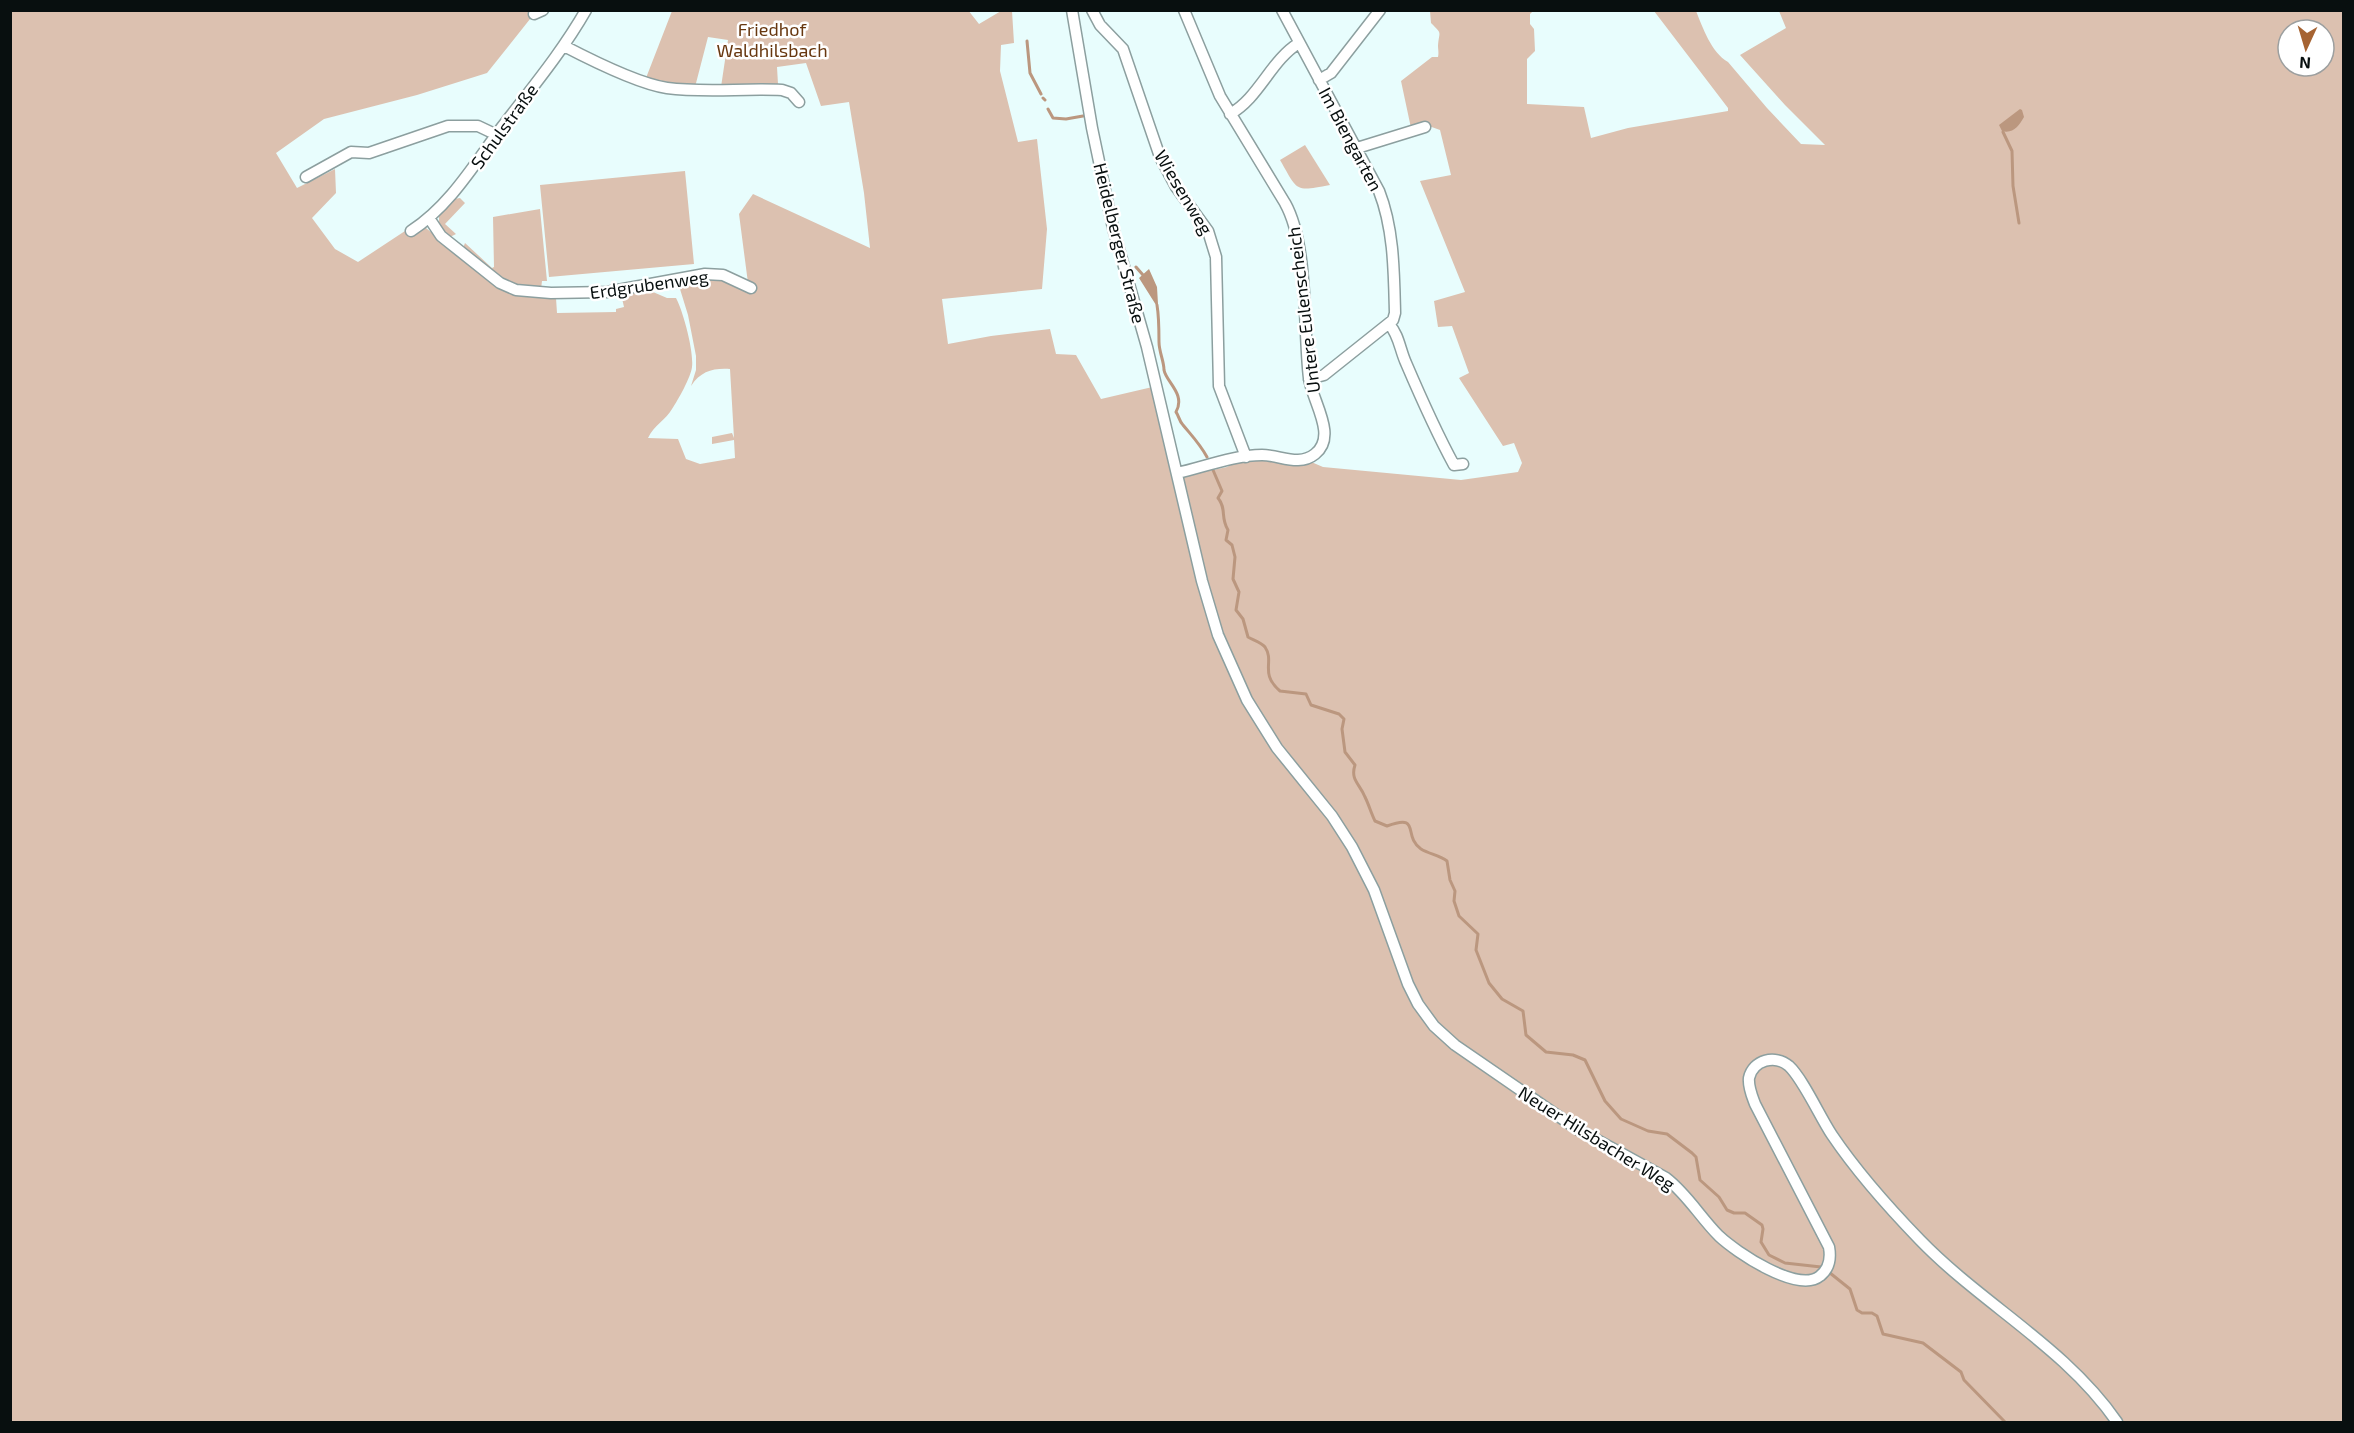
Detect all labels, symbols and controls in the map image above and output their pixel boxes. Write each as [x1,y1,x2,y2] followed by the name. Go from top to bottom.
[716,18,828,61] park label: Friedhof Waldhilsbach
[2276,18,2336,78] north arrow
[2298,54,2311,73] text: N
[466,79,542,173] street label: Schulstraße
[1314,83,1388,195] street label: Im Biengarten
[1150,146,1218,238] street label: Wiesenweg
[1089,160,1151,326] street label: Heidelberger Straße
[1282,226,1324,394] street label: Untere Eulenscheich
[588,265,710,303] street label: Erdgrubenweg
[1515,1081,1679,1195] street label: Neuer Hilsbacher Weg

